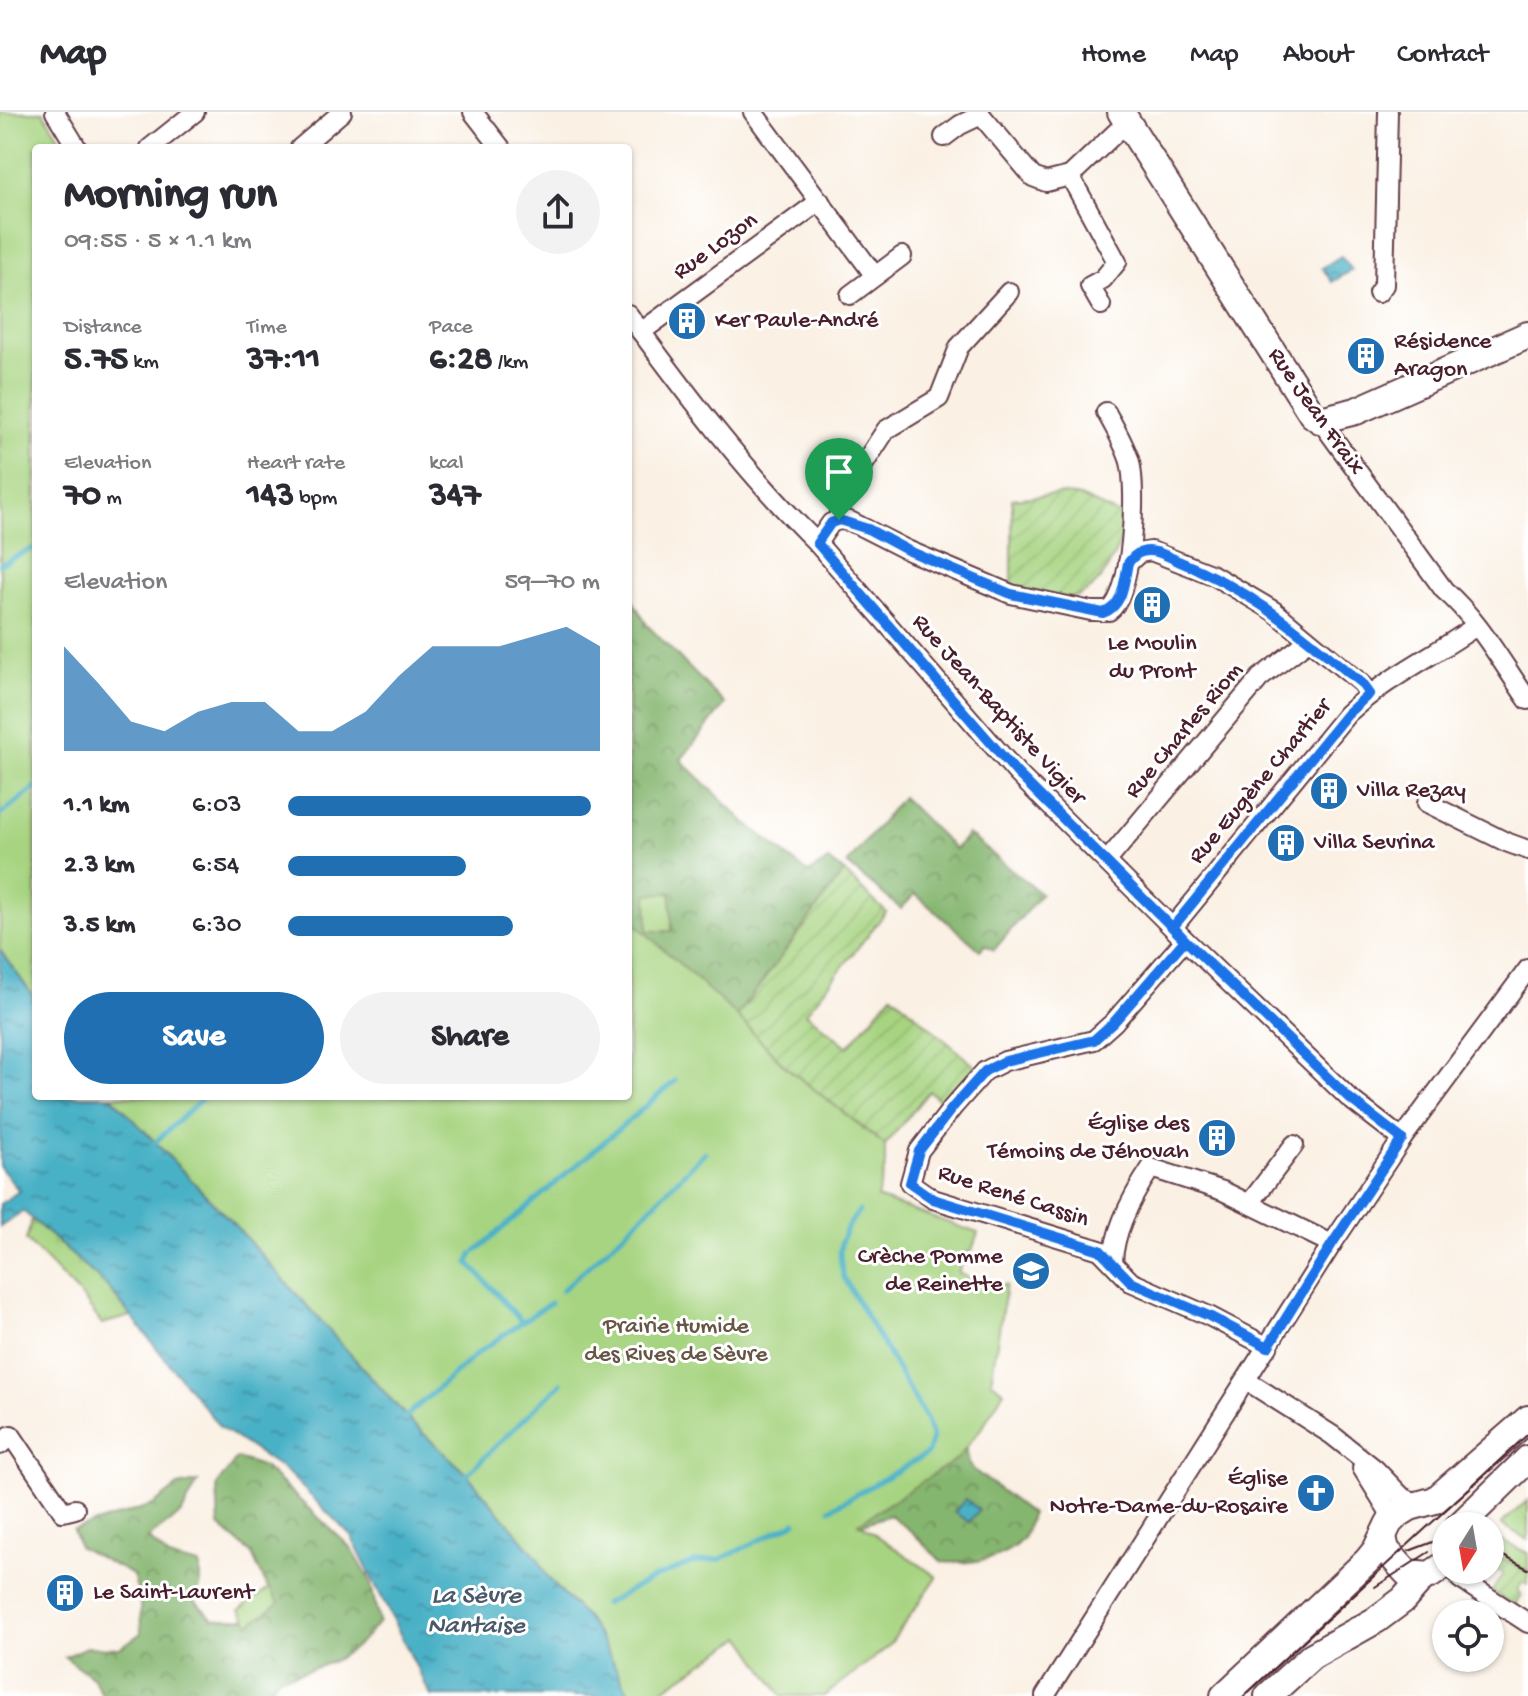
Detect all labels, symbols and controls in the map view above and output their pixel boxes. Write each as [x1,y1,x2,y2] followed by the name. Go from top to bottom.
[40,33,106,77] text: Map
[1081,39,1146,72] text: Home
[1190,39,1239,72] text: Map
[1283,39,1353,72] text: About
[1397,39,1488,72] text: Contact
[516,170,600,254] button: share
[64,171,277,223] text: Morning run
[668,206,764,287] street label: Rue Lozon
[64,227,252,258] text: 09:55 · 5 × 1.1 km
[666,300,708,342] building icon: Ker Paule-André
[715,307,879,336] place label: Ker Paule-André
[64,315,142,341] text: Distance
[247,315,287,341] text: Time
[429,315,473,341] text: Pace
[1394,328,1492,385] place label: Résidence Aragon
[1345,335,1387,377] building icon: Résidence Aragon
[64,341,128,381] text: 5.75
[247,341,320,381] text: 37:11
[429,341,493,381] text: 6:28
[1260,343,1370,482] street label: Rue Jean Fraix
[128,350,159,376] text: km
[493,350,528,376] text: /km
[805,438,873,520] pin
[817,450,861,494] icon: arrive
[64,451,151,477] text: Elevation
[247,451,345,477] text: Heart rate
[429,451,464,477] text: kcal
[64,477,101,517] text: 70
[247,477,294,517] text: 143
[429,477,481,517] text: 347
[101,486,122,512] text: m
[294,486,337,512] text: bpm
[64,568,167,599] text: Elevation
[504,568,600,599] text: 59–70 m
[1131,584,1173,626] building icon: Le Moulin du Pront
[905,609,1093,813] street label: Rue Jean-Baptiste Vigier
[1107,630,1197,687] place label: Le Moulin du Pront
[1120,657,1250,805] street label: Rue Charles Riom
[1183,691,1340,871] street label: Rue Eugène Chartier
[1308,770,1350,812] building icon: Villa Rezay
[1356,777,1466,806] place label: Villa Rezay
[64,791,129,822] text: 1.1 km
[192,791,242,822] text: 6:03
[1265,822,1307,864] building icon: Villa Sevrina
[1313,829,1435,858] place label: Villa Sevrina
[64,851,135,882] text: 2.3 km
[192,851,239,882] text: 6:54
[64,911,136,942] text: 3.5 km
[192,911,242,942] text: 6:30
[64,992,324,1084] button: Save
[340,992,600,1084] button: Share
[985,1110,1190,1167] place label: Église des Témoins de Jéhovah
[1196,1117,1238,1159] building icon: Église des Témoins de Jéhovah
[934,1159,1093,1235] street label: Rue René Cassin
[858,1243,1004,1300] place label: Crèche Pomme de Reinette
[1010,1250,1052,1292] school or university icon: Crèche Pomme de Reinette
[584,1313,768,1370] park label: Prairie Humide des Rives de Sèvre
[1050,1465,1289,1522] place label: Église Notre-Dame-du-Rosaire
[1295,1472,1337,1514] church icon: Église Notre-Dame-du-Rosaire
[1432,1512,1504,1584] north arrow
[1432,1512,1504,1672] map controls
[44,1572,86,1614] building icon: Le Saint-Laurent
[93,1579,256,1608] place label: Le Saint-Laurent
[427,1582,526,1643] water label: La Sèvre Nantaise
[1432,1600,1504,1672] button: locate

